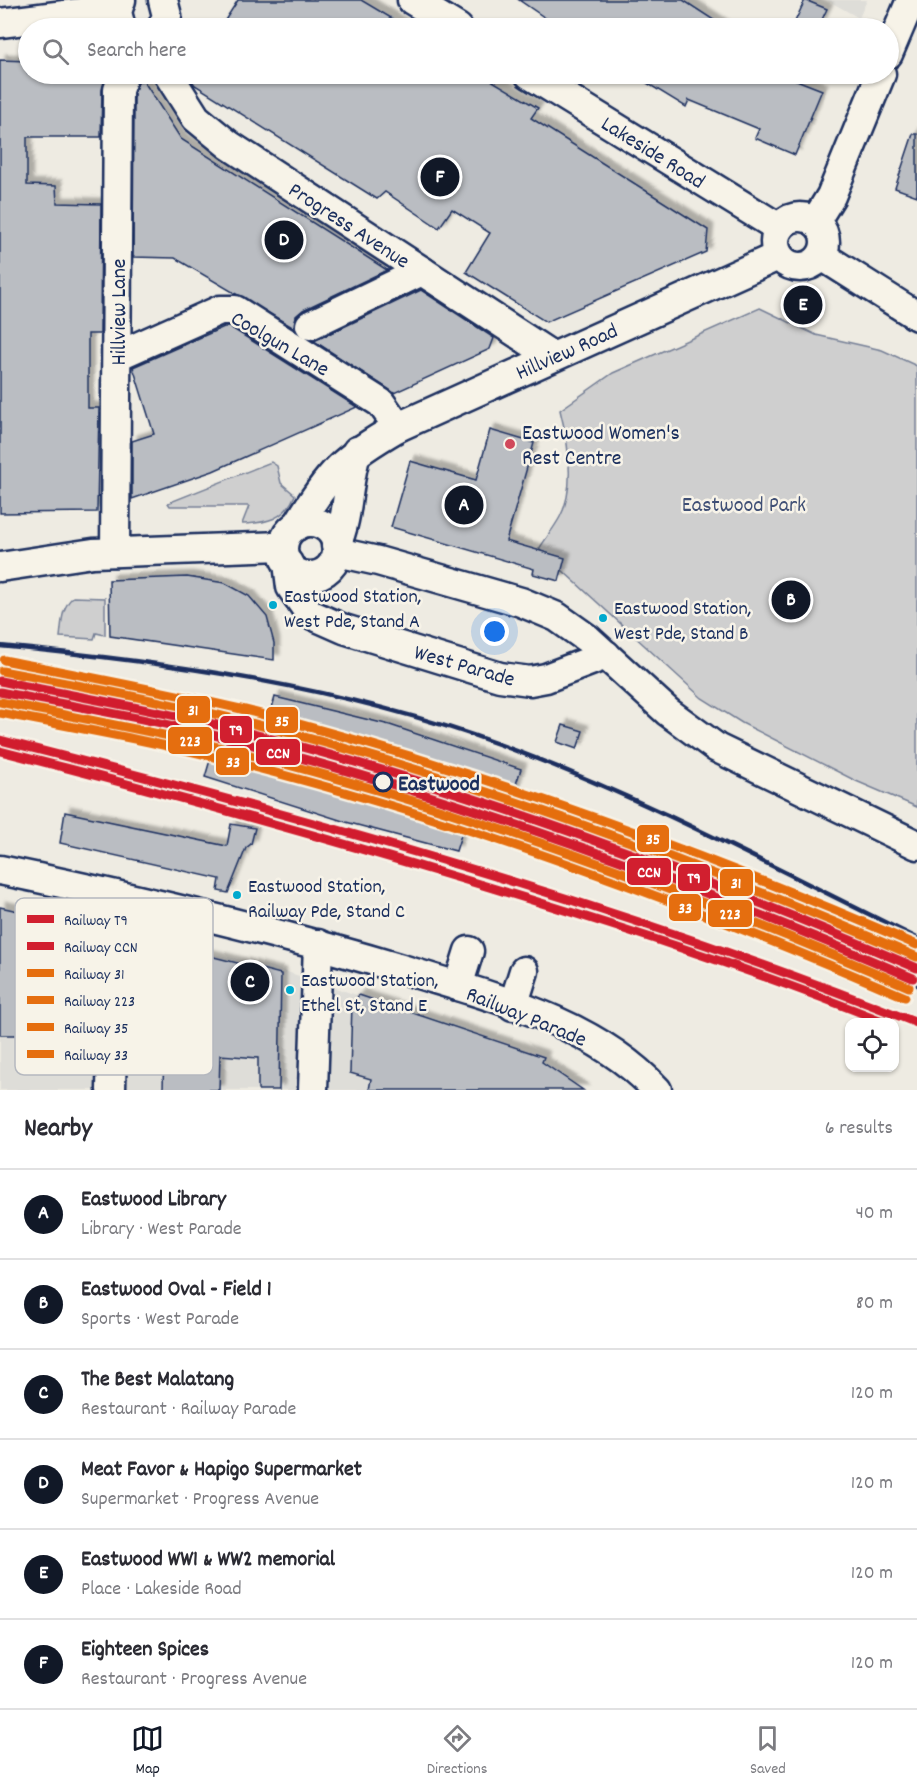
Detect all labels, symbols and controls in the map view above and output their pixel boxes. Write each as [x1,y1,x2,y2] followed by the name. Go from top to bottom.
[18,18,899,84] search box
[39,35,72,68] icon: search
[87,36,186,67] text: Search here
[594,110,710,198] street label: Lakeside Road
[420,154,460,200] pin: F
[281,176,415,278] street label: Progress Avenue
[264,218,304,262] pin: D
[105,258,136,366] street label: Hillview Lane
[784,282,822,328] pin: E
[224,304,334,386] street label: Coolgun Lane
[511,317,624,390] street label: Hillview Road
[522,419,680,475] place label: Eastwood Women's Rest Centre
[503,437,517,451] marker: Eastwood Women's Rest Centre
[444,482,484,528] pin: A
[682,491,806,522] park label: Eastwood Park
[772,578,810,622] pin: B
[284,584,421,637] place label: Eastwood Station, West Pde, Stand A
[614,596,751,649] place label: Eastwood Station, West Pde, Stand B
[267,599,279,611] marker: Eastwood Station, West Pde, Stand A
[597,612,609,624] marker: Eastwood Station, West Pde, Stand B
[480,617,509,646] your location
[410,638,518,697] street label: West Parade
[176,695,211,724] line badge: 31
[188,700,198,723] text: 31
[265,706,299,734] line badge: 35
[275,711,289,734] text: 35
[219,715,253,744] line badge: T9
[229,720,243,743] text: T9
[167,726,213,755] line badge: 223
[179,731,201,754] text: 223
[255,738,301,766] line badge: CCN
[266,743,290,766] text: CCN
[215,747,250,776] line badge: 33
[226,752,240,775] text: 33
[398,770,480,801] place label: Eastwood
[373,772,393,792] marker: Eastwood
[636,824,670,853] line badge: 35
[646,829,660,852] text: 35
[626,857,672,886] line badge: CCN
[637,862,661,885] text: CCN
[677,863,711,892] line badge: T9
[687,868,701,891] text: T9
[719,868,754,897] line badge: 31
[731,873,741,896] text: 31
[248,874,405,927] place label: Eastwood Station, Railway Pde, Stand C
[231,889,243,901] marker: Eastwood Station, Railway Pde, Stand C
[668,893,702,922] line badge: 33
[15,898,213,1075] legend
[678,898,692,921] text: 33
[707,899,753,928] line badge: 223
[719,904,741,927] text: 223
[64,910,128,933] text: Railway T9
[64,937,138,960] text: Railway CCN
[230,960,270,1004] pin: C
[64,964,125,987] text: Railway 31
[301,968,438,1021] place label: Eastwood Station, Ethel St, Stand E
[461,980,591,1057] street label: Railway Parade
[284,984,296,996] marker: Eastwood Station, Ethel St, Stand E
[64,991,135,1014] text: Railway 223
[64,1018,129,1041] text: Railway 35
[845,1018,899,1072] map controls
[845,1018,899,1072] button: locate
[64,1045,128,1068] text: Railway 33
[24,1111,92,1148] text: Nearby
[825,1115,893,1143] text: 6 results
[81,1185,226,1216] text: Eastwood Library
[38,1200,49,1228] text: A
[855,1200,893,1228] text: 40 m
[81,1216,242,1244] text: Library · West Parade
[81,1275,272,1306] text: Eastwood Oval - Field 1
[39,1290,48,1318] text: B
[856,1290,893,1318] text: 80 m
[81,1306,239,1334] text: Sports · West Parade
[81,1365,234,1396] text: The Best Malatang
[39,1380,48,1408] text: C
[851,1380,893,1408] text: 120 m
[81,1396,296,1424] text: Restaurant · Railway Parade
[81,1455,362,1486] text: Meat Favor & Hapigo Supermarket
[38,1470,49,1498] text: D
[851,1470,893,1498] text: 120 m
[81,1486,319,1514] text: Supermarket · Progress Avenue
[81,1545,335,1576] text: Eastwood WW1 & WW2 memorial
[39,1560,48,1588] text: E
[851,1560,893,1588] text: 120 m
[81,1576,242,1604] text: Place · Lakeside Road
[81,1635,209,1666] text: Eighteen Spices
[39,1650,48,1678] text: F
[851,1650,893,1678] text: 120 m
[81,1666,307,1694] text: Restaurant · Progress Avenue
[131,1722,164,1781] tab: Map
[427,1722,487,1781] tab: Directions
[750,1722,786,1781] tab: Saved

